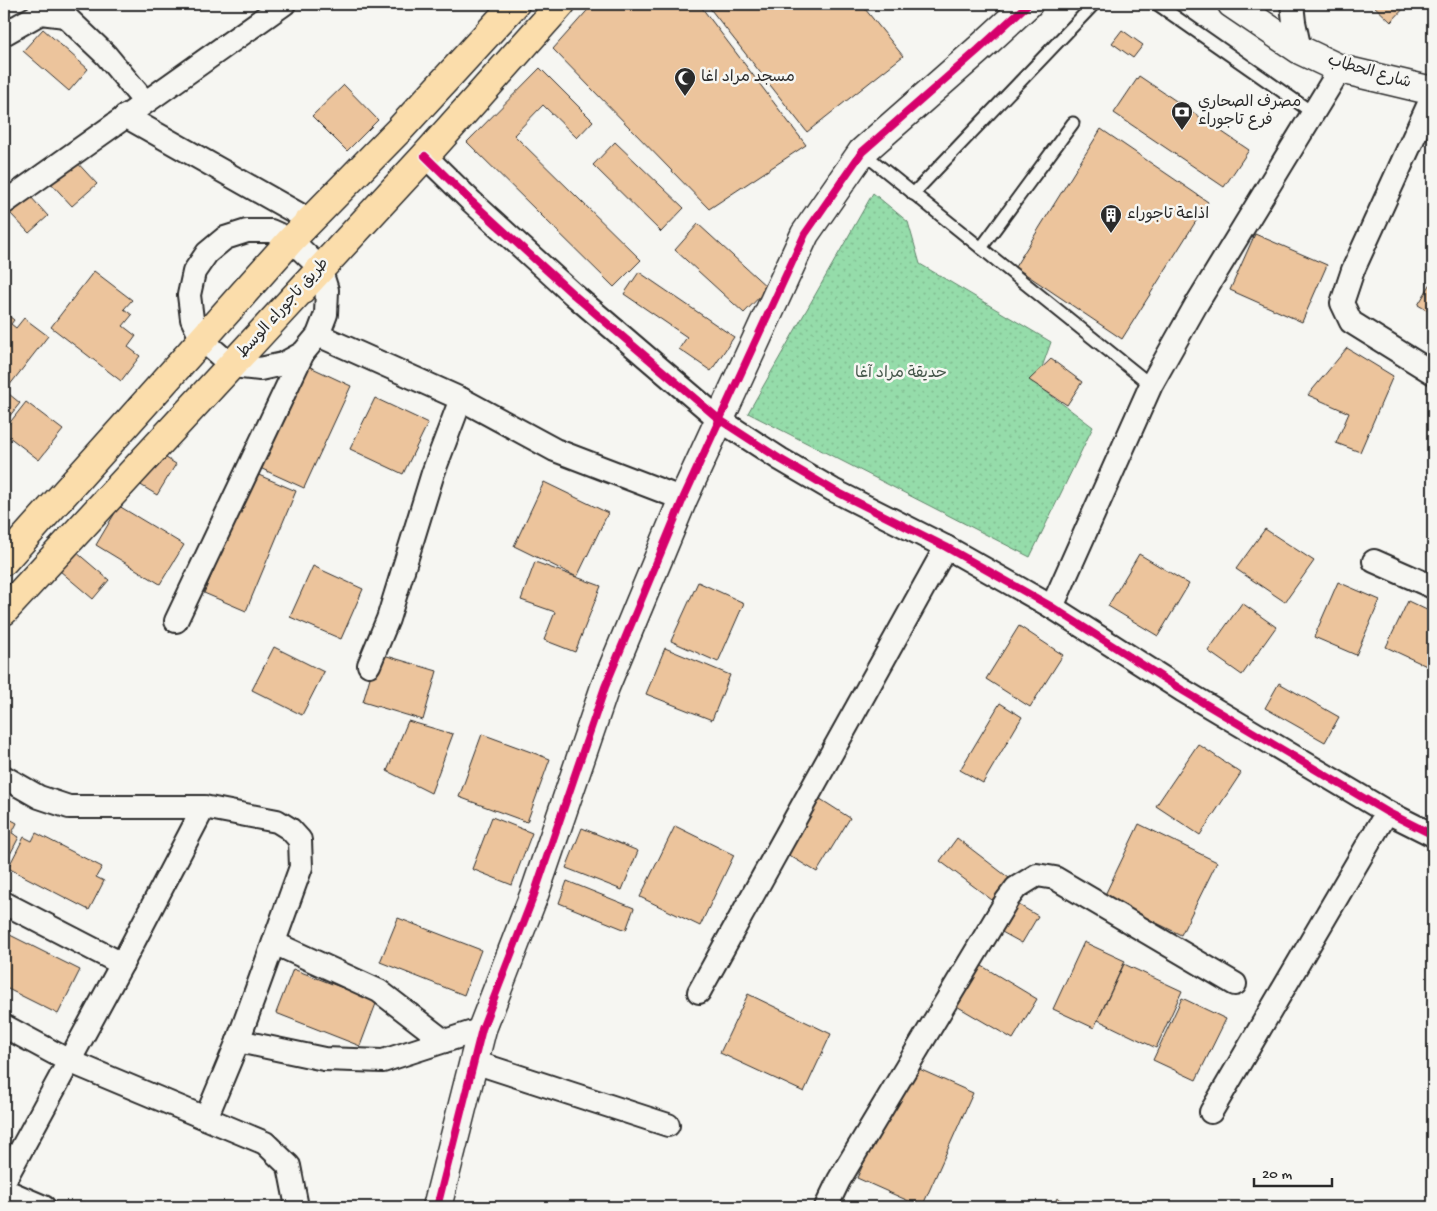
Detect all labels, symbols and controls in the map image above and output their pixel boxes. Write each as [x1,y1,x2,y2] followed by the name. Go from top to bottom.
[1325,52,1413,94] street label: شارع الحطاب
[673,66,697,97] mosque icon: مسجد مراد اغا
[701,69,795,88] place label: مسجد مراد اغا
[1198,94,1301,131] place label: مصرف الصحاري فرع تاجوراء
[1170,100,1194,131] bank icon: مصرف الصحاري فرع تاجوراء
[1099,203,1123,234] building icon: اذاعة تاجوراء
[1127,205,1209,225] place label: اذاعة تاجوراء
[234,255,334,363] street label: طريق تاجوراء الوسط
[855,364,947,384] park label: حديقة مراد آغا
[1254,1156,1332,1188] scale bar
[1262,1166,1292,1184] text: 20 m

